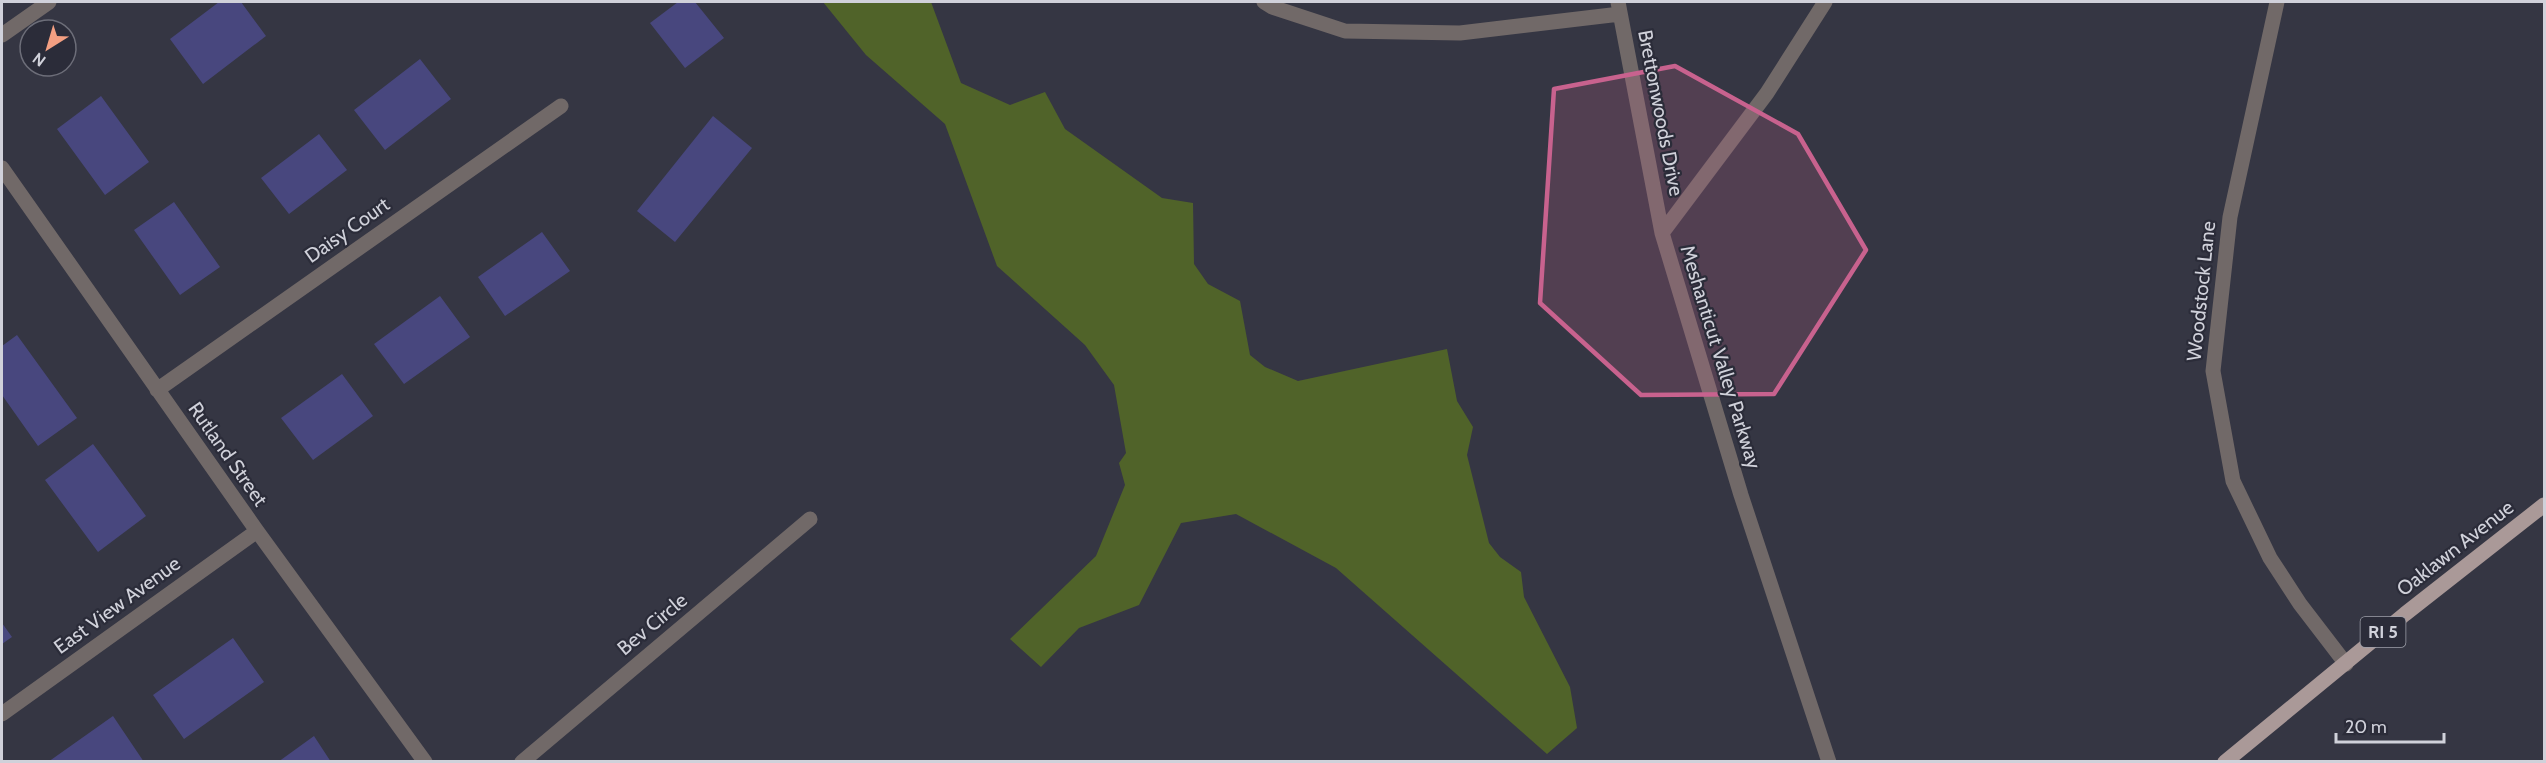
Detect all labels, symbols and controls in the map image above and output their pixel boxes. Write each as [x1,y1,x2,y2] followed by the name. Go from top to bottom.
[18,18,78,78] north arrow
[1633,28,1689,198] street label: Brettonwoods Drive
[29,49,50,71] text: N
[300,192,394,268] street label: Daisy Court
[2182,220,2220,362] street label: Woodstock Lane
[1676,242,1766,472] street label: Meshanticut Valley Parkway
[183,397,273,511] street label: Rutland Street
[2392,495,2518,601] street label: Oaklawn Avenue
[49,551,185,659] street label: East View Avenue
[612,588,692,660] street label: Bev Circle
[2360,617,2406,647] road number: RI 5
[2336,706,2444,744] scale bar
[2345,716,2387,738] text: 20 m

